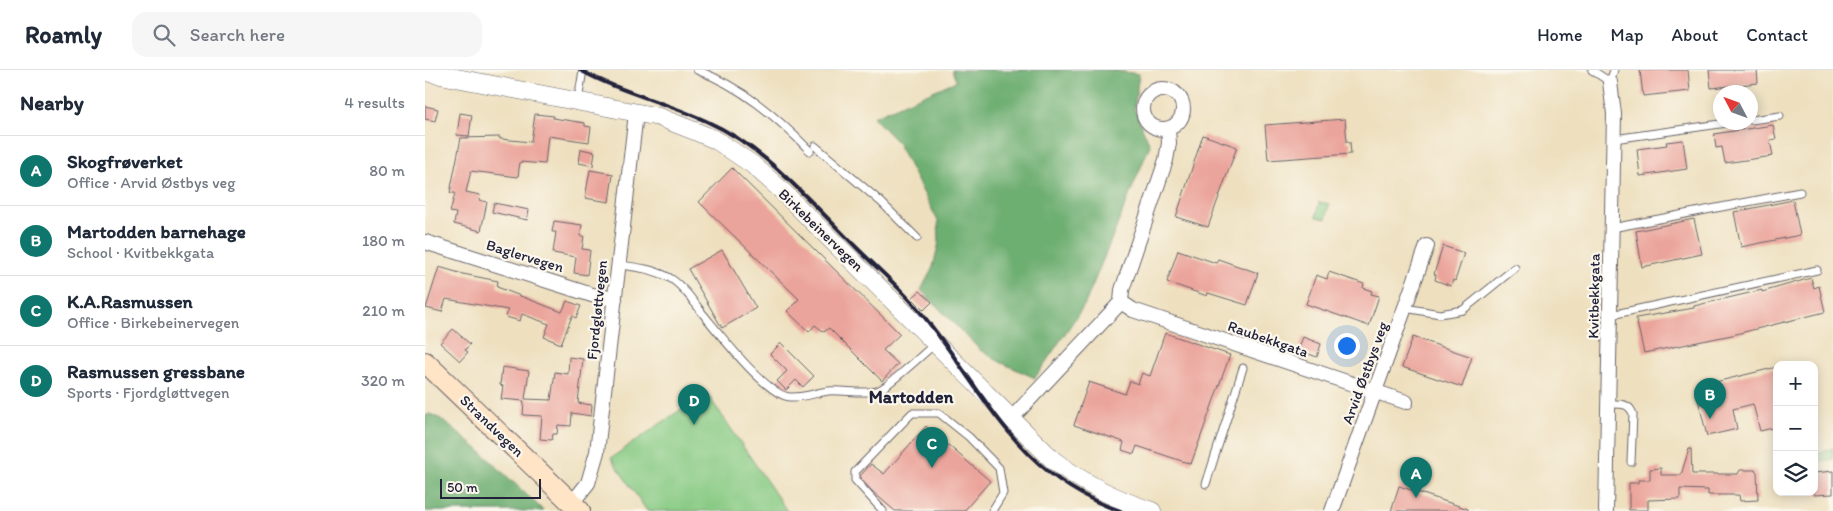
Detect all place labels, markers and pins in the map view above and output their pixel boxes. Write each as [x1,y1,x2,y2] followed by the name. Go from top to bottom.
[1694,378,1726,419] pin: B
[678,384,710,425] pin: D
[916,427,948,468] pin: C
[1400,457,1432,498] pin: A

